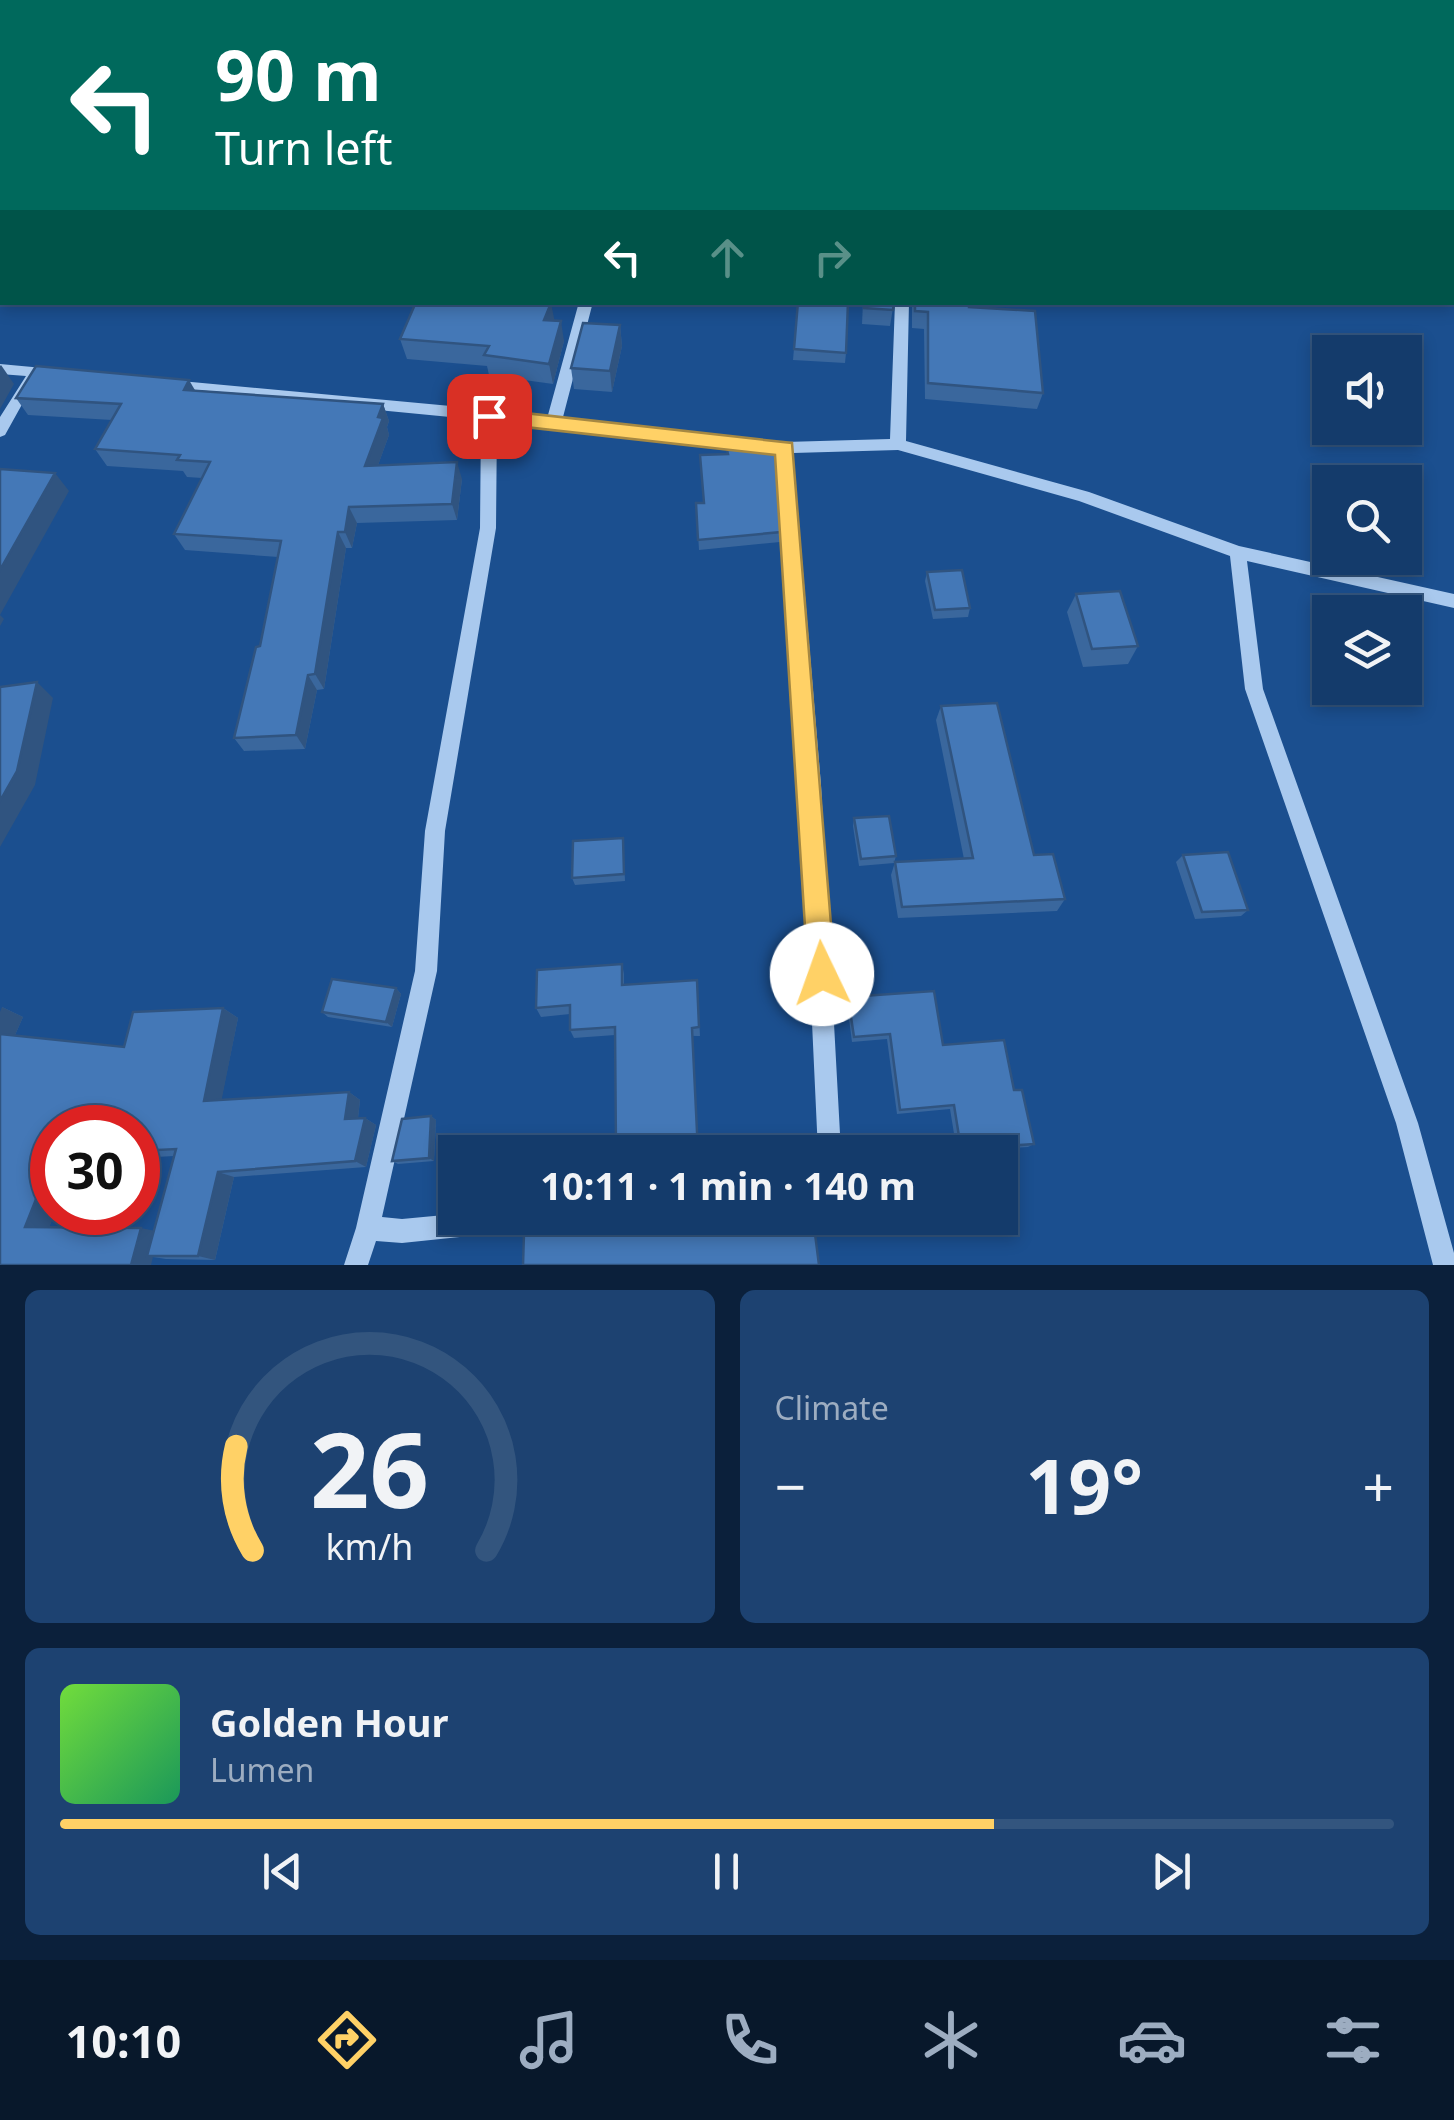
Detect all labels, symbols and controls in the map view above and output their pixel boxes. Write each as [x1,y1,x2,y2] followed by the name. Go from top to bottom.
[215,26,382,122] text: 90 m
[50,40,180,170] icon: left
[215,117,392,178] text: Turn left
[595,230,650,285] icon: left
[700,230,755,285] icon: ahead
[805,230,860,285] icon: right
[1312,335,1422,705] map controls
[1312,335,1422,445] button: sound
[447,374,532,459] pin
[462,389,517,444] icon: arrive
[1312,465,1422,575] button: search
[1312,595,1422,705] button: layers
[770,922,874,1026] position arrow
[30,1105,160,1235] speed limit sign: 30
[540,1159,916,1211] text: 10:11 · 1 min · 140 m
[775,1386,889,1429] text: Climate
[310,1397,429,1538] text: 26
[1025,1434,1143,1536] text: 19°
[775,1448,806,1523] text: −
[1363,1448,1394,1523] text: +
[326,1522,414,1570] text: km/h
[210,1696,448,1748] text: Golden Hour
[210,1748,314,1791] text: Lumen
[255,1844,310,1899] icon: previous
[699,1844,754,1899] icon: pause
[1144,1844,1199,1899] icon: next
[312,2005,382,2075] icon: directions
[514,2005,584,2075] icon: music
[715,2005,785,2075] icon: phone
[916,2005,986,2075] icon: climate
[1117,2005,1187,2075] icon: car
[1318,2005,1388,2075] icon: filters
[66,2010,181,2071] text: 10:10

